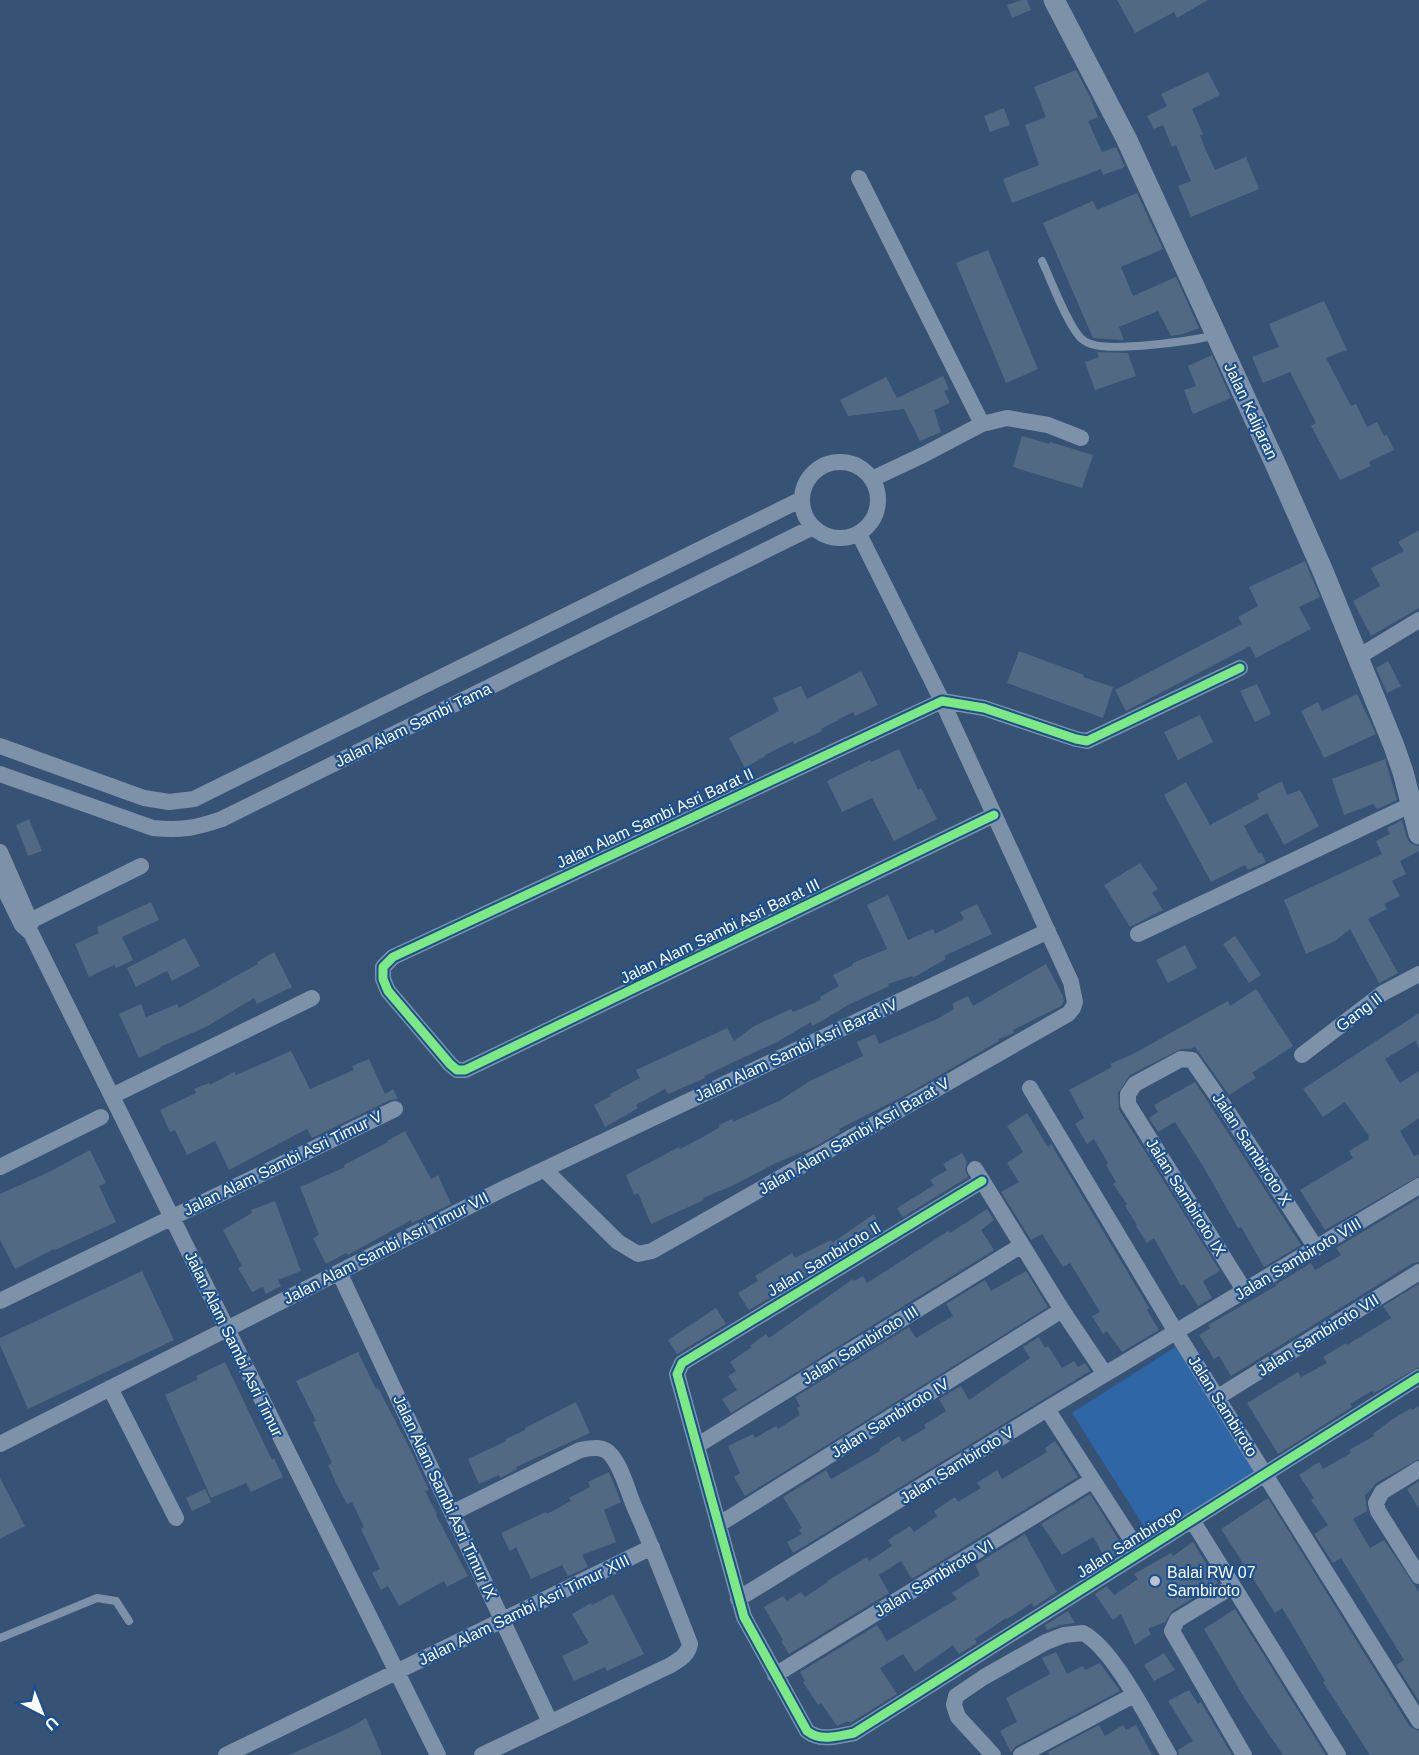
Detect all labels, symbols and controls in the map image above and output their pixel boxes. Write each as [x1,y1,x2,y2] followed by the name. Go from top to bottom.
[1221,360,1281,462] street label: Jalan Kalijaran
[332,680,494,770] street label: Jalan Alam Sambi Tama
[554,765,756,871] street label: Jalan Alam Sambi Asri Barat II
[618,875,822,987] street label: Jalan Alam Sambi Asri Barat III
[1333,989,1385,1035] street label: Gang II
[692,995,900,1104] street label: Jalan Alam Sambi Asri Barat IV
[756,1074,952,1198] street label: Jalan Alam Sambi Asri Barat V
[1209,1090,1295,1209] street label: Jalan Sambiroto X
[181,1107,385,1219] street label: Jalan Alam Sambi Asri Timur V
[1143,1135,1229,1259] street label: Jalan Sambiroto IX
[281,1189,491,1307] street label: Jalan Alam Sambi Asri Timur VII
[1232,1215,1364,1303] street label: Jalan Sambiroto VIII
[764,1219,884,1299] street label: Jalan Sambiroto II
[182,1249,287,1440] street label: Jalan Alam Sambi Asri Timur
[1254,1291,1382,1379] street label: Jalan Sambiroto VII
[799,1302,921,1388] street label: Jalan Sambiroto III
[1185,1352,1261,1460] street label: Jalan Sambiroto
[828,1375,952,1461] street label: Jalan Sambiroto IV
[390,1392,500,1602] street label: Jalan Alam Sambi Asri Timur IX
[897,1423,1017,1507] street label: Jalan Sambiroto V
[1074,1503,1184,1581] street label: Jalan Sambirogo
[872,1536,996,1620] street label: Jalan Sambiroto VI
[416,1551,632,1669] street label: Jalan Alam Sambi Asri Timur XIII
[1167,1564,1256,1599] place label: Balai RW 07 Sambiroto
[1148,1574,1162,1588] marker: Balai RW 07 Sambiroto
[12,1683,72,1743] north arrow
[42,1714,62,1734] text: U

